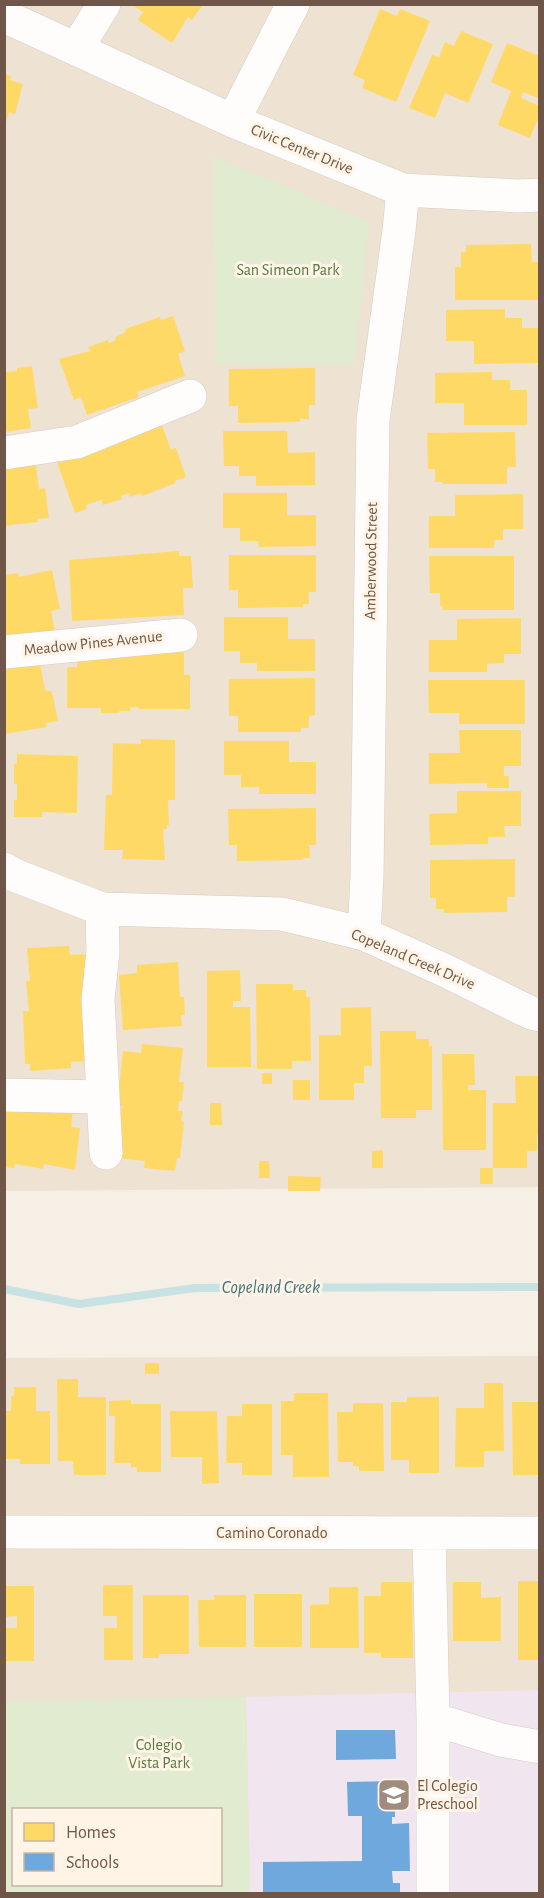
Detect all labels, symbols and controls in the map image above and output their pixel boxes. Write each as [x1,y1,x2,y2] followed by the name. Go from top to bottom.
[249,121,355,177] street label: Civic Center Drive
[236,262,340,278] park label: San Simeon Park
[362,502,380,620] street label: Amberwood Street
[23,628,163,658] street label: Meadow Pines Avenue
[349,926,477,992] street label: Copeland Creek Drive
[222,1279,320,1297] water label: Copeland Creek
[216,1525,328,1541] street label: Camino Coronado
[128,1737,190,1771] park label: Colegio Vista Park
[376,1777,412,1813] school or university icon: El Colegio Preschool
[417,1778,478,1812] place label: El Colegio Preschool
[12,1808,222,1886] legend
[66,1824,116,1842] text: Homes
[66,1854,119,1872] text: Schools

